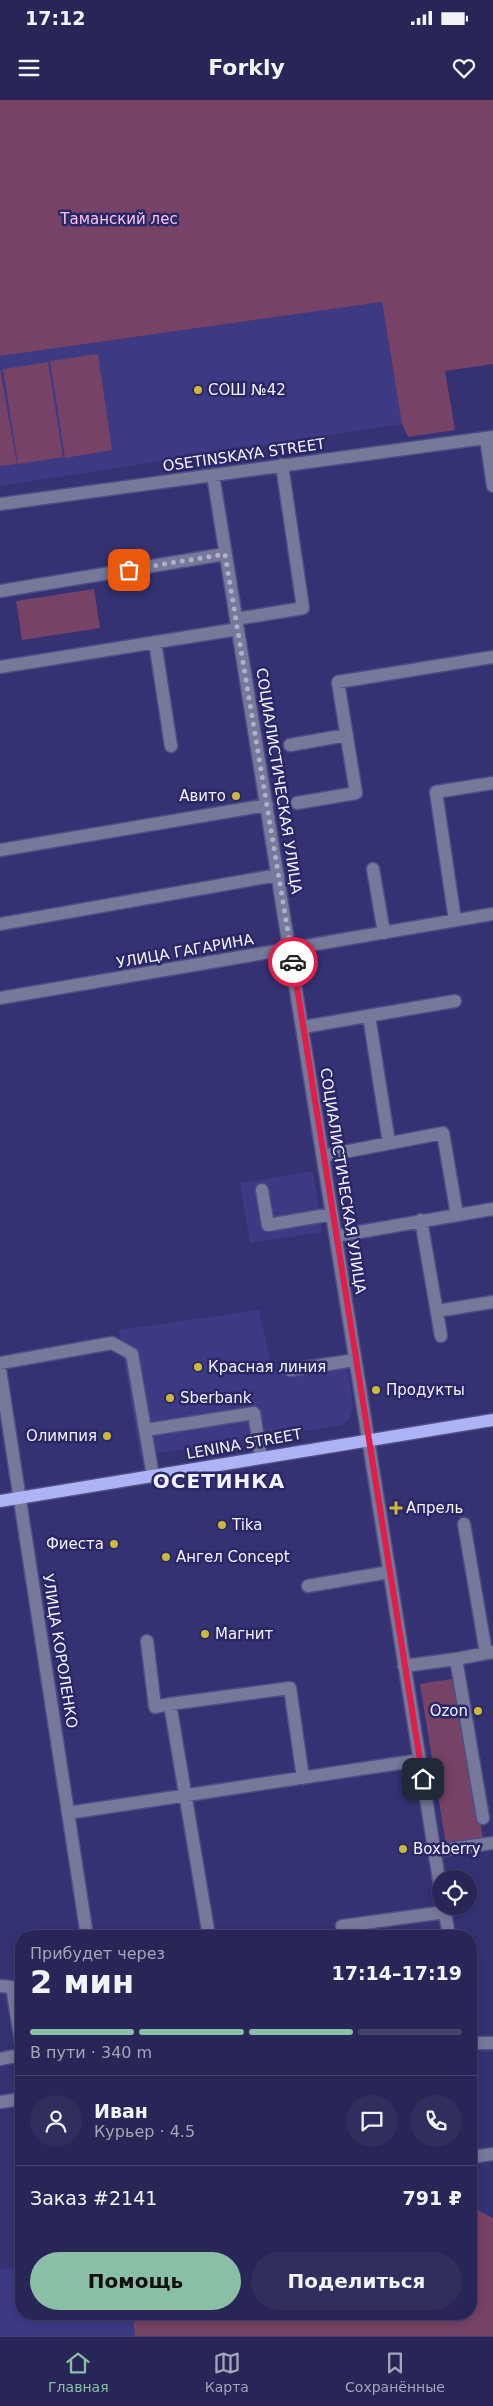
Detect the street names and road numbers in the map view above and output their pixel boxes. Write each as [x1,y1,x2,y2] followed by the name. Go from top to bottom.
[162,435,327,475] street label: OSETINSKAYA STREET
[252,667,306,896] street label: СОЦИАЛИСТИЧЕСКАЯ УЛИЦА
[115,930,256,972] street label: УЛИЦА ГАГАРИНА
[316,1067,370,1296] street label: СОЦИАЛИСТИЧЕСКАЯ УЛИЦА
[185,1425,304,1463] street label: LENINA STREET
[39,1572,81,1730] street label: УЛИЦА КОРОЛЕНКО

